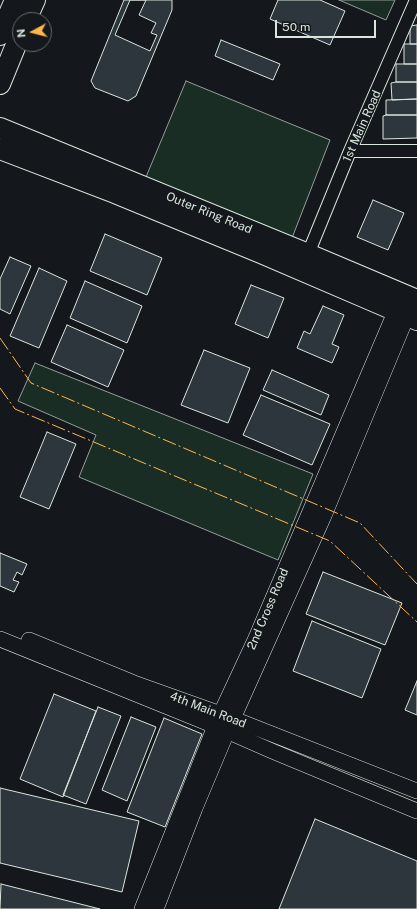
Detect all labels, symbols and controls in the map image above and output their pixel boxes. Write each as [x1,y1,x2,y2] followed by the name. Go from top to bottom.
[12,12,52,52] north arrow
[277,12,378,38] scale bar
[282,20,310,34] text: 50 m
[15,28,28,38] text: N
[340,88,384,164] street label: 1st Main Road
[164,189,254,237] street label: Outer Ring Road
[244,566,292,652] street label: 2nd Cross Road
[168,689,248,731] street label: 4th Main Road

